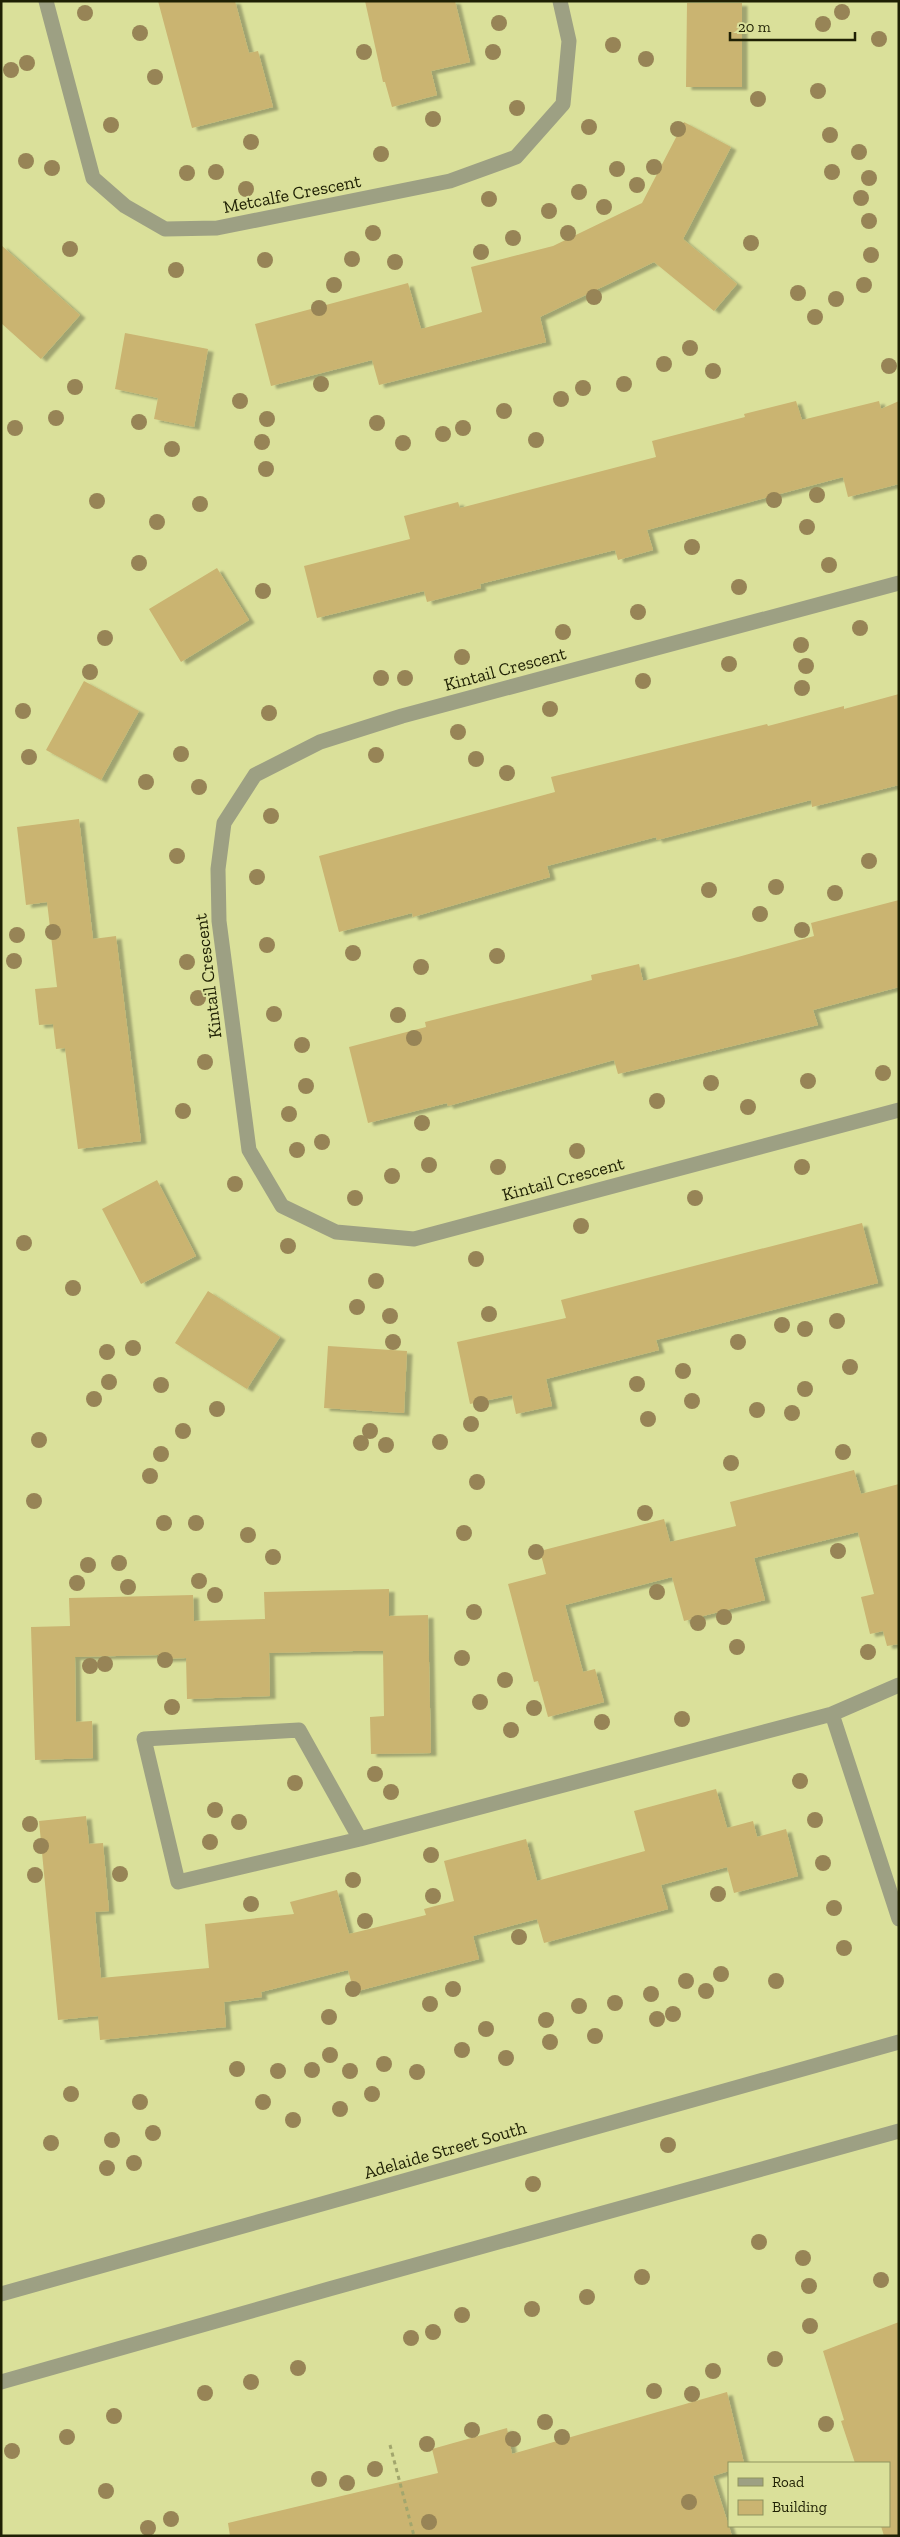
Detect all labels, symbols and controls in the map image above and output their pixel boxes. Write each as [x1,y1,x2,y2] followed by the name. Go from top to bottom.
[730,10,855,42] scale bar
[738,18,771,36] text: 20 m
[221,170,363,218] street label: Metcalfe Crescent
[442,642,569,696] street label: Kintail Crescent
[189,912,227,1040] street label: Kintail Crescent
[500,1152,627,1206] street label: Kintail Crescent
[361,2116,529,2184] street label: Adelaide Street South
[728,2462,890,2527] legend
[772,2473,805,2491] text: Road
[772,2498,827,2516] text: Building

